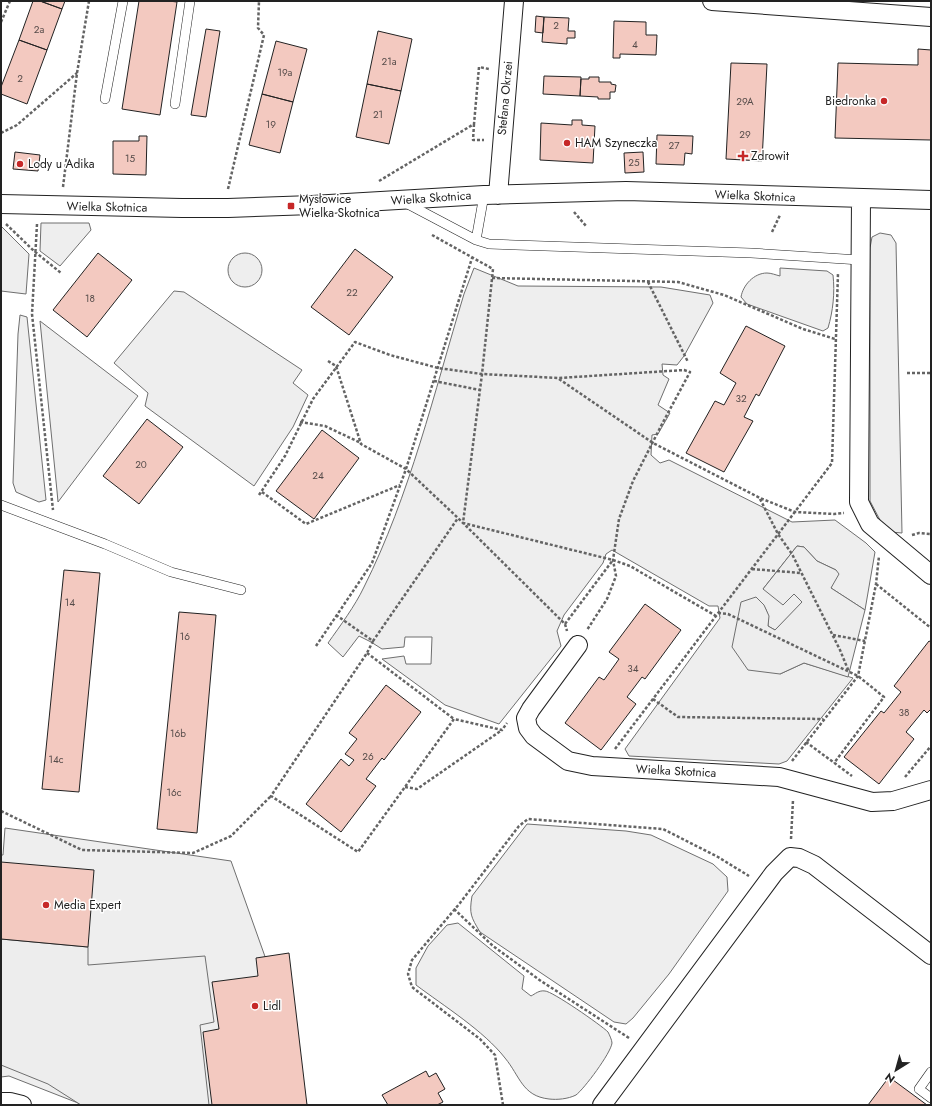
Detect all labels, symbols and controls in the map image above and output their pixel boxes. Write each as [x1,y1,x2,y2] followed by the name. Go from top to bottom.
[553,18,559,33] house number: 2
[34,22,44,37] house number: 2a
[632,37,638,52] house number: 4
[382,54,397,69] house number: 21a
[493,60,517,136] street label: Stefana Okrzei
[278,65,293,80] house number: 19a
[17,71,23,86] house number: 2
[825,92,876,110] place label: Biedronka
[736,94,754,109] house number: 29A
[879,96,889,106] marker: Biedronka
[373,107,383,122] house number: 21
[266,117,276,132] house number: 19
[739,127,751,142] house number: 29
[575,134,657,152] place label: HAM Szyneczka
[562,138,572,148] marker: HAM Szyneczka
[669,138,680,153] house number: 27
[751,147,789,165] place label: Zdrowit
[125,151,135,166] house number: 15
[738,151,748,161] marker: Zdrowit
[28,155,95,173] place label: Lody u Adika
[628,155,640,170] house number: 25
[15,159,25,169] marker: Lody u Adika
[390,186,472,210] street label: Wielka Skotnica
[714,186,796,206] street label: Wielka Skotnica
[299,190,380,222] place label: Mysłowice Wielka Skotnica
[67,197,148,217] street label: Wielka Skotnica
[286,201,296,211] marker: Mysłowice Wielka Skotnica
[346,285,358,300] house number: 22
[85,291,95,306] house number: 18
[735,391,747,406] house number: 32
[135,457,147,472] house number: 20
[312,468,324,483] house number: 24
[65,595,75,610] house number: 14
[180,629,190,644] house number: 16
[627,661,639,676] house number: 34
[899,705,909,720] house number: 38
[170,726,186,741] house number: 16b
[362,749,374,764] house number: 26
[48,752,64,767] house number: 14c
[635,760,717,782] street label: Wielka Skotnica
[166,785,182,800] house number: 16c
[54,896,121,914] place label: Media Expert
[41,900,51,910] marker: Media Expert
[263,997,281,1015] place label: Lidl
[250,1001,260,1011] marker: Lidl
[876,1050,916,1090] north arrow
[882,1069,898,1087] text: N

